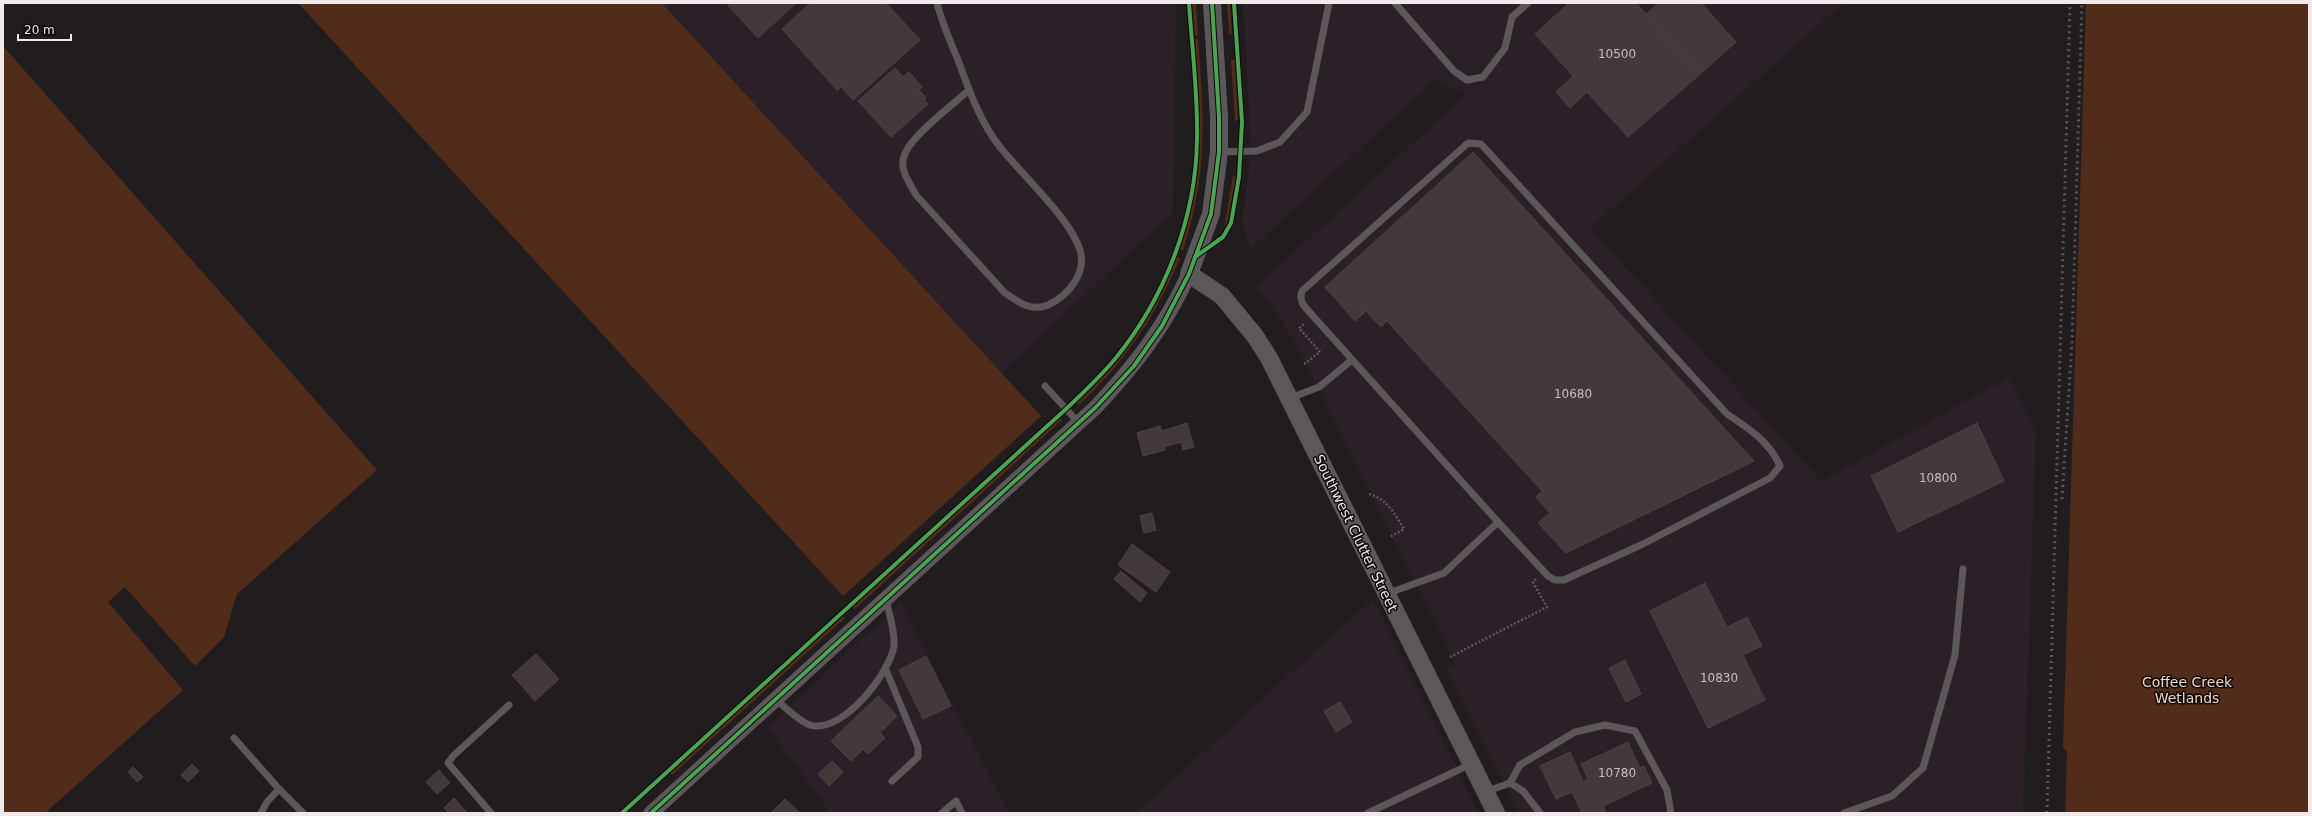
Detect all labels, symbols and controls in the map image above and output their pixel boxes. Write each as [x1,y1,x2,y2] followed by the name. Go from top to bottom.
[18,16,71,42] scale bar
[24,23,55,37] text: 20 m
[1598,47,1636,61] house number: 10500
[1554,387,1592,401] house number: 10680
[1311,452,1401,615] street label: Southwest Clutter Street
[1919,471,1957,485] house number: 10800
[1700,671,1738,685] house number: 10830
[2142,674,2233,706] park label: Coffee Creek Wetlands
[1598,766,1636,780] house number: 10780

